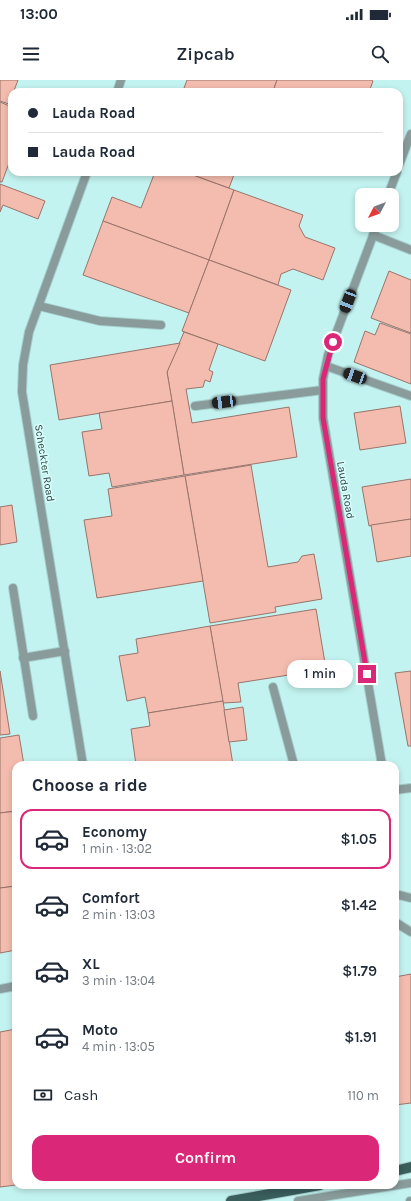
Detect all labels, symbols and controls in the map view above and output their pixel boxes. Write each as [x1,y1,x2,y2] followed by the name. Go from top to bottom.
[20,5,58,23] text: 13:00
[20,43,42,65] icon: menu
[176,43,235,65] text: Zipcab
[369,43,391,65] icon: search
[52,104,136,122] text: Lauda Road
[52,143,136,161] text: Lauda Road
[355,188,399,232] north arrow
[355,188,399,232] map controls
[338,288,358,314] car
[324,333,342,351] route start
[342,366,368,386] car
[211,395,237,409] car
[32,423,57,503] street label: Scheckter Road
[334,460,357,520] street label: Lauda Road
[287,660,353,688] callout: 1 min
[358,665,376,683] route end
[304,666,336,681] text: 1 min
[32,774,147,796] text: Choose a ride
[34,821,70,857] icon: car
[82,823,147,841] text: Economy
[341,830,377,848] text: $1.05
[82,841,152,856] text: 1 min · 13:02
[34,887,70,923] icon: car
[82,889,140,907] text: Comfort
[341,896,377,914] text: $1.42
[82,907,155,922] text: 2 min · 13:03
[34,953,70,989] icon: car
[82,955,100,973] text: XL
[342,962,377,980] text: $1.79
[82,973,155,988] text: 3 min · 13:04
[34,1019,70,1055] icon: car
[82,1021,118,1039] text: Moto
[344,1028,377,1046] text: $1.91
[82,1039,155,1054] text: 4 min · 13:05
[32,1084,54,1106] icon: cash
[64,1086,98,1104] text: Cash
[347,1088,379,1103] text: 110 m
[32,1135,379,1181] button: Confirm

